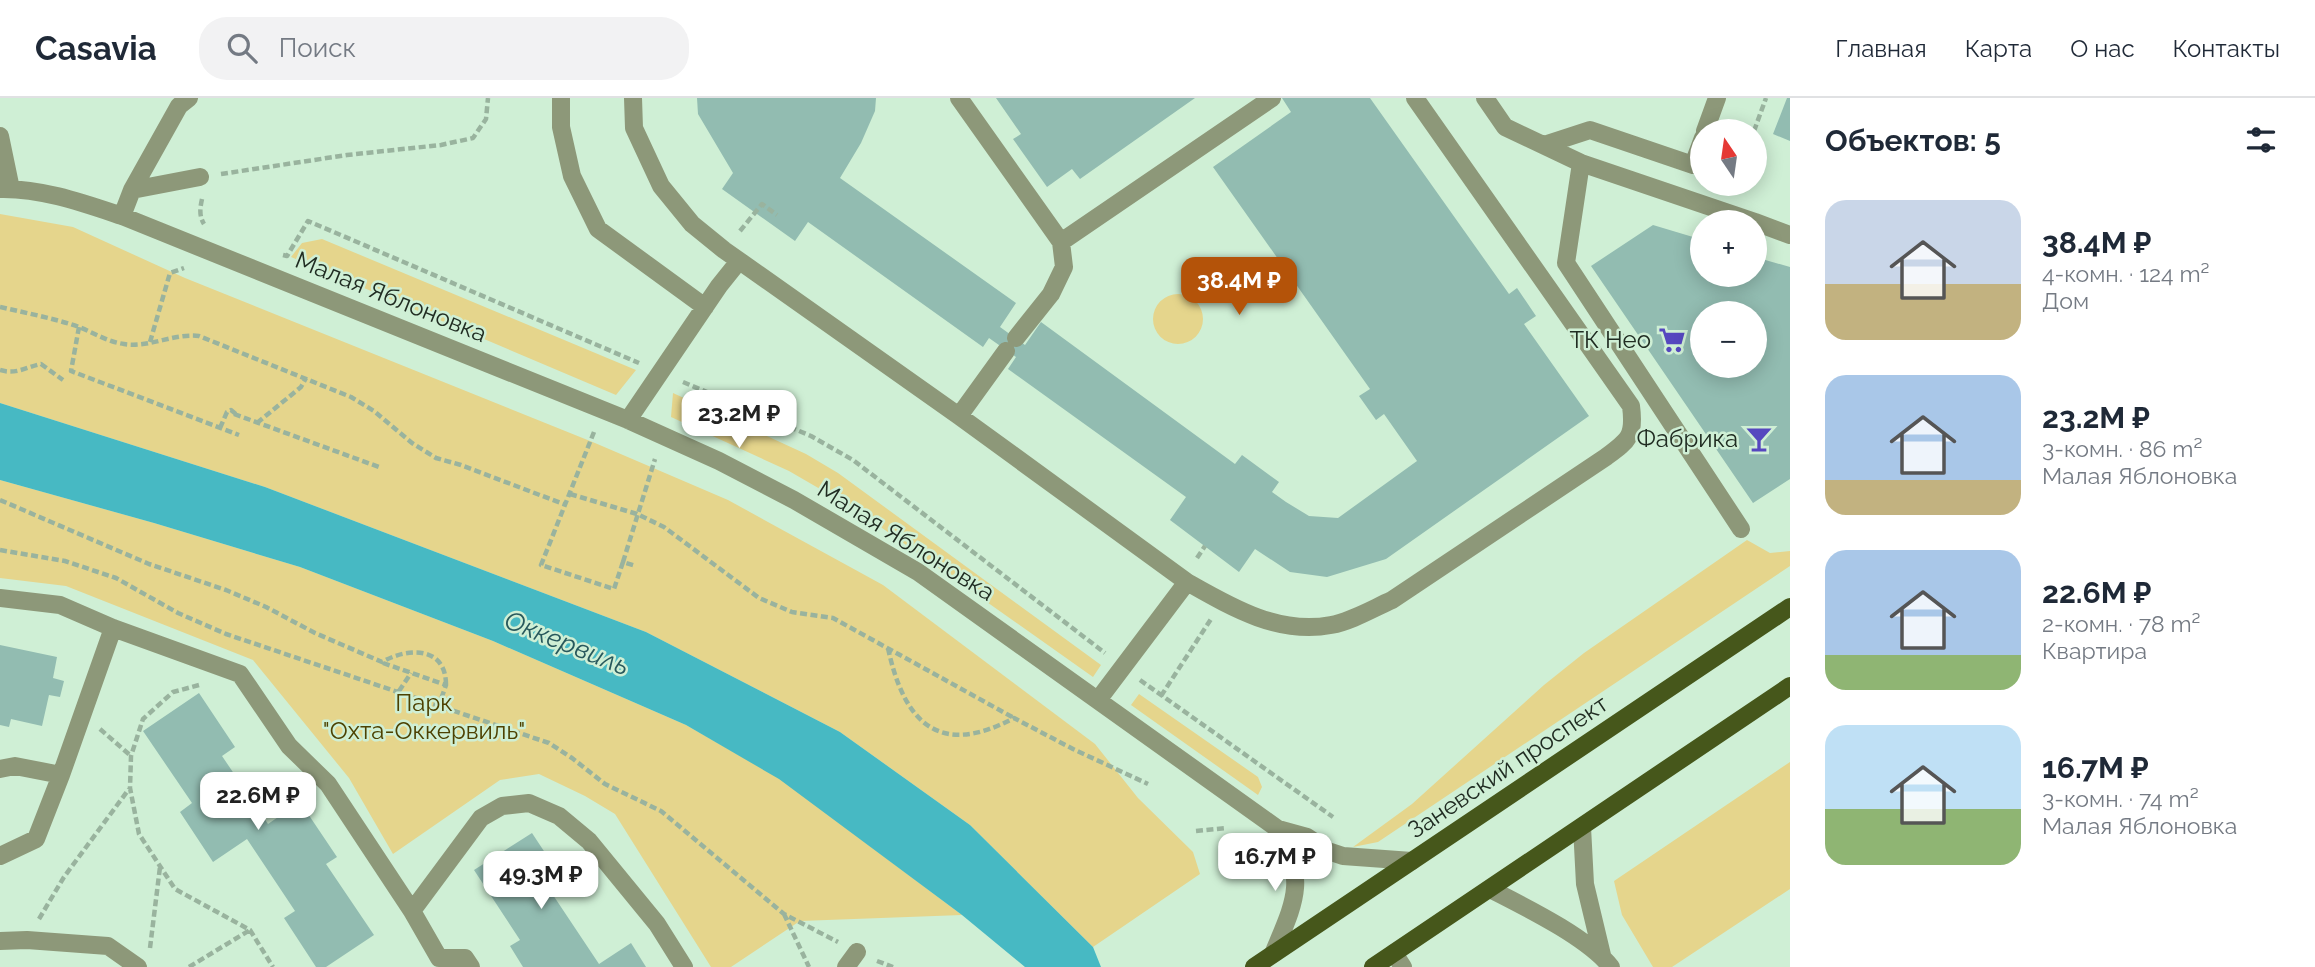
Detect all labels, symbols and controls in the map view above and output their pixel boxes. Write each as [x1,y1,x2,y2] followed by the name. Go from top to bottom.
[199,17,689,80] search box
[35,29,157,68] text: Casavia
[223,29,261,67] icon: search
[279,33,356,63] text: Поиск
[1835,34,1927,63] text: Главная
[1965,34,2032,63] text: Карта
[2070,34,2135,63] text: О нас
[2173,34,2280,63] text: Контакты
[1690,119,1768,196] north arrow
[1690,119,1767,378] map controls
[2242,121,2280,159] icon: filters
[1825,123,2001,158] text: Объектов: 5
[1690,210,1767,287] button: +
[2042,225,2151,260] text: 38.4M ₽
[1881,228,1965,312] icon: home
[291,245,491,348] street label: Малая Яблоновка
[1174,258,1304,317] pin: 38.4M ₽
[2042,260,2210,287] text: 4-комн. · 124 m²
[1197,266,1281,293] text: 38.4M ₽
[2042,287,2089,314] text: Дом
[1690,301,1767,378] button: −
[1569,325,1651,354] place label: ТК Нео
[1657,325,1687,355] supermarket icon: ТК Нео
[674,390,804,450] pin: 23.2M ₽
[698,399,780,426] text: 23.2M ₽
[2042,400,2150,435] text: 23.2M ₽
[1881,403,1965,487] icon: home
[1636,424,1738,453] place label: Фабрика
[1744,424,1774,454] bar icon: Фабрика
[2042,435,2202,462] text: 3-комн. · 86 m²
[2042,462,2237,489] text: Малая Яблоновка
[812,474,1000,607] street label: Малая Яблоновка
[2042,575,2151,610] text: 22.6M ₽
[1881,578,1965,662] icon: home
[500,604,634,682] water label: Оккервиль
[2042,610,2201,637] text: 2-комн. · 78 m²
[2042,637,2147,664] text: Квартира
[323,688,525,745] park label: Парк "Охта-Оккервиль"
[1402,689,1614,844] street label: Заневский проспект
[2042,750,2149,785] text: 16.7M ₽
[1881,753,1965,837] icon: home
[193,772,323,832] pin: 22.6M ₽
[216,781,300,808] text: 22.6M ₽
[2042,785,2199,812] text: 3-комн. · 74 m²
[2042,812,2237,839] text: Малая Яблоновка
[1210,834,1340,893] pin: 16.7M ₽
[1234,842,1316,869] text: 16.7M ₽
[476,852,606,911] pin: 49.3M ₽
[499,860,583,887] text: 49.3M ₽

